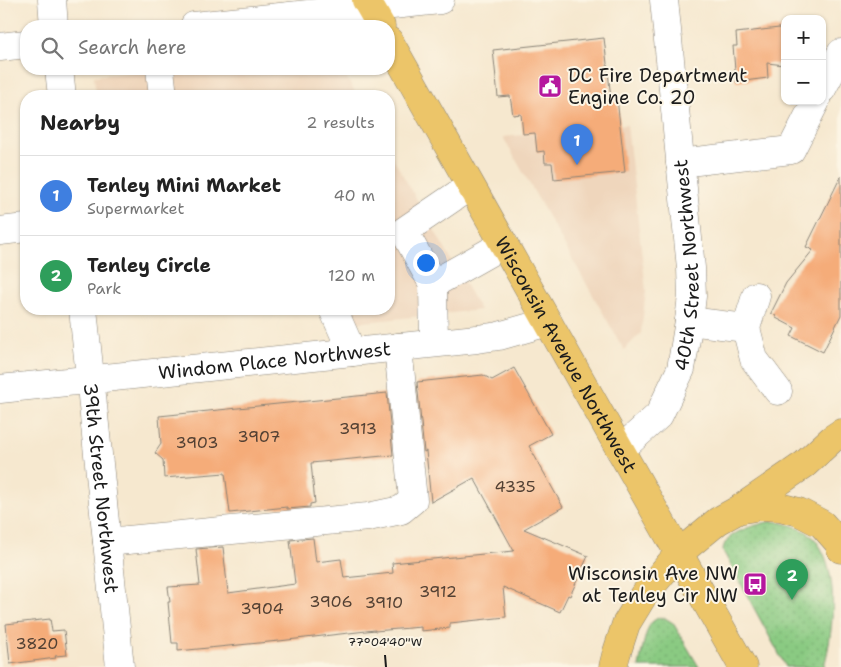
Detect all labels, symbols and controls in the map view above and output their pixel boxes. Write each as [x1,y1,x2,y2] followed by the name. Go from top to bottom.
[781,15,826,105] map controls
[781,15,826,60] button: +
[20,20,395,75] search box
[38,34,66,62] icon: search
[78,35,187,60] text: Search here
[781,60,826,105] button: −
[568,63,748,110] place label: DC Fire Department Engine Co. 20
[537,73,563,99] public building icon: DC Fire Department Engine Co. 20
[40,109,120,137] text: Nearby
[306,112,375,133] text: 2 results
[561,124,593,165] pin: 1
[668,158,705,373] street label: 40th Street Northwest
[87,173,281,198] text: Tenley Mini Market
[52,185,60,206] text: 1
[333,185,375,206] text: 40 m
[87,198,184,219] text: Supermarket
[489,232,643,477] street label: Wisconsin Avenue Northwest
[413,250,439,276] your location
[87,253,211,278] text: Tenley Circle
[50,265,62,286] text: 2
[328,265,375,286] text: 120 m
[87,278,121,299] text: Park
[157,336,392,385] street label: Windom Place Northwest
[78,382,124,595] street label: 39th Street Northwest
[339,418,377,439] house number: 3913
[238,426,280,447] house number: 3907
[176,432,218,453] house number: 3903
[495,476,535,497] house number: 4335
[776,559,808,600] pin: 2
[568,561,738,608] place label: Wisconsin Ave NW at Tenley Cir NW
[742,571,768,597] bus stop icon: Wisconsin Ave NW at Tenley Cir NW
[419,581,457,602] house number: 3912
[309,591,353,612] house number: 3906
[365,592,403,613] house number: 3910
[240,598,284,619] house number: 3904
[16,633,58,654] house number: 3820
[348,634,422,650] text: 77°04'40"W

